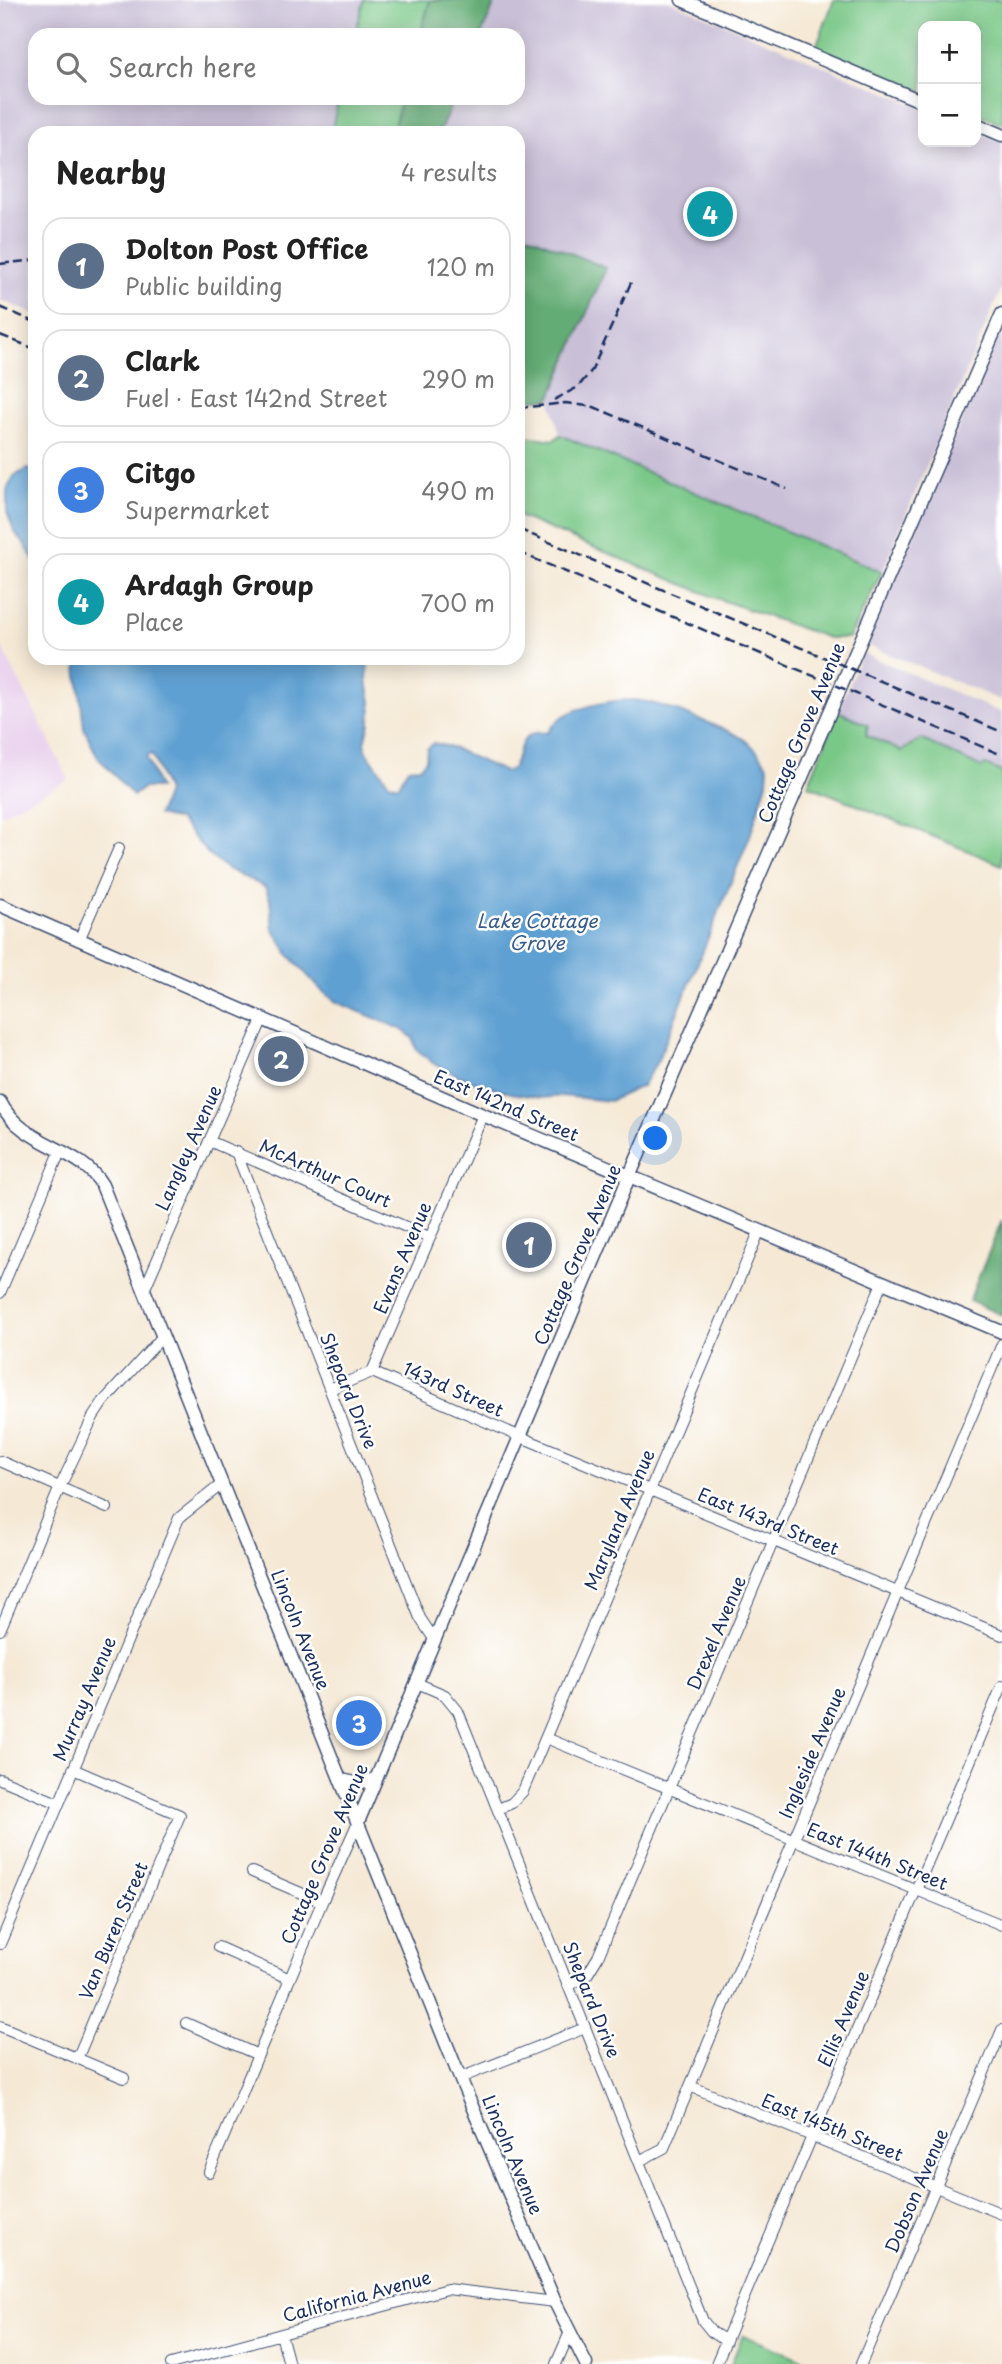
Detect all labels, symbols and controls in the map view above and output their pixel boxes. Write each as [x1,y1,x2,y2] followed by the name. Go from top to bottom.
[918,21,981,147] map controls
[918,21,981,84] button: +
[28,28,525,105] search box
[108,47,257,86] text: Search here
[52,48,90,86] icon: search
[918,84,981,147] button: −
[56,149,166,194] text: Nearby
[401,154,497,189] text: 4 results
[687,188,733,240] pin: 4
[125,229,368,268] text: Dolton Post Office
[76,249,87,284] text: 1
[427,249,495,284] text: 120 m
[125,268,282,303] text: Public building
[125,341,200,380] text: Clark
[73,361,89,396] text: 2
[422,361,495,396] text: 290 m
[125,380,387,415] text: Fuel · East 142nd Street
[125,453,196,492] text: Citgo
[73,473,89,508] text: 3
[421,473,495,508] text: 490 m
[125,492,269,527] text: Supermarket
[125,565,314,604] text: Ardagh Group
[73,585,89,620] text: 4
[420,585,495,620] text: 700 m
[125,604,184,639] text: Place
[750,638,851,827] street label: Cottage Grove Avenue
[477,906,598,956] water label: Lake Cottage Grove
[258,1033,304,1085] pin: 2
[430,1062,583,1147] street label: East 142nd Street
[148,1080,228,1215] street label: Langley Avenue
[638,1121,672,1155] your location
[255,1131,396,1214] street label: McArthur Court
[526,1160,627,1349] street label: Cottage Grove Avenue
[366,1197,437,1318] street label: Evans Avenue
[506,1219,552,1271] pin: 1
[314,1328,385,1453] street label: Shepard Drive
[399,1354,508,1423] street label: 143rd Street
[577,1445,661,1594] street label: Maryland Avenue
[694,1480,843,1561] street label: East 143rd Street
[265,1565,338,1694] street label: Lincoln Avenue
[679,1571,752,1694] street label: Drexel Avenue
[45,1632,122,1765] street label: Murray Avenue
[772,1682,852,1822] street label: Ingleside Avenue
[336,1697,382,1749] pin: 3
[273,1759,374,1948] street label: Cottage Grove Avenue
[803,1815,952,1896] street label: East 144th Street
[71,1857,154,2004] street label: Van Buren Street
[557,1937,628,2062] street label: Shepard Drive
[810,1966,875,2071] street label: Ellis Avenue
[758,2086,907,2167] street label: East 145th Street
[476,2090,551,2219] street label: Lincoln Avenue
[877,2124,954,2257] street label: Dobson Avenue
[279,2263,434,2328] street label: California Avenue

